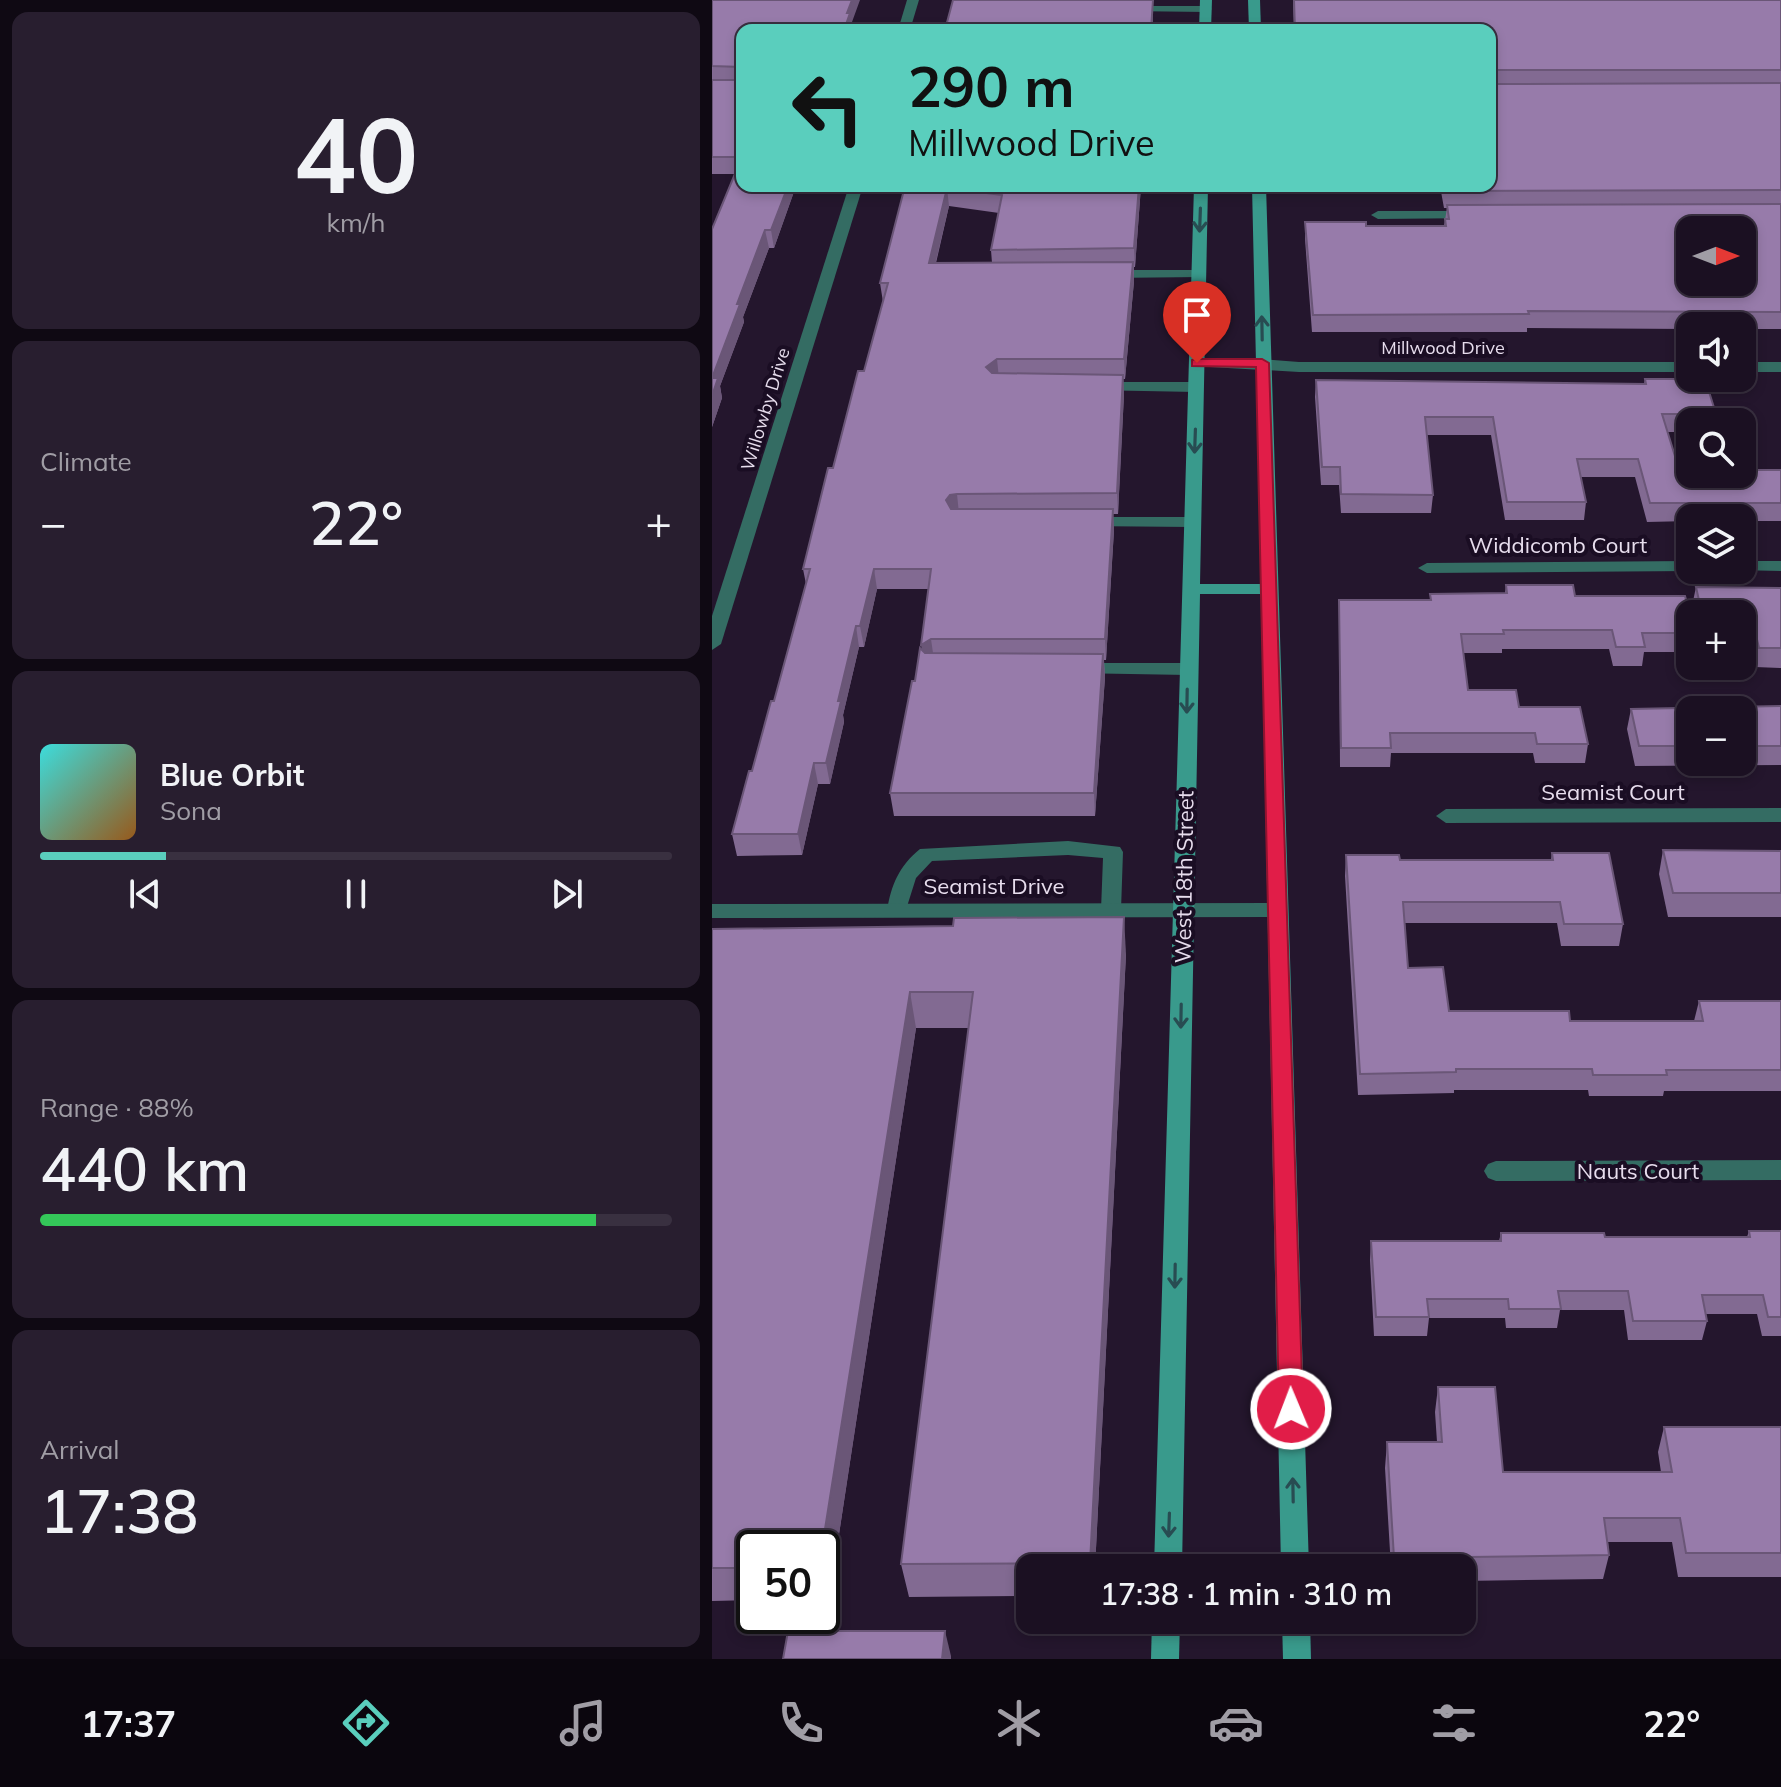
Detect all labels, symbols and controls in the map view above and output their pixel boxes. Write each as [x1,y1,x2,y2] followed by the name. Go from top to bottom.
[908,51,1075,121] text: 290 m
[776,56,880,160] icon: left
[294,88,418,219] text: 40
[908,120,1155,165] text: Millwood Drive
[327,206,385,239] text: km/h
[1192,206,1207,233] one-way arrow
[1676,216,1756,296] north arrow
[1676,216,1756,776] map controls
[1163,281,1231,363] pin
[1175,293,1219,337] icon: arrive
[1676,312,1756,392] button: sound
[1254,315,1270,342] one-way arrow
[1381,336,1505,359] street label: Millwood Drive
[735,345,795,473] street label: Willowby Drive
[1676,408,1756,488] button: search
[1187,427,1202,454] one-way arrow
[40,445,132,478] text: Climate
[309,485,403,560] text: 22°
[40,495,66,550] text: −
[646,495,672,550] text: +
[1676,504,1756,584] button: layers
[1469,531,1648,559] street label: Widdicomb Court
[1676,600,1756,680] button: +
[1179,687,1195,714] one-way arrow
[1676,696,1756,776] button: −
[160,756,304,794] text: Blue Orbit
[1541,778,1685,806] street label: Seamist Court
[1168,790,1200,964] street label: West 18th Street
[160,794,222,827] text: Sona
[123,872,167,916] icon: previous
[334,872,378,916] icon: pause
[545,872,589,916] icon: next
[924,872,1064,900] street label: Seamist Drive
[1173,1002,1188,1029] one-way arrow
[40,1091,194,1124] text: Range · 88%
[40,1131,249,1206] text: 440 km
[1577,1157,1700,1185] street label: Nauts Court
[1167,1262,1182,1289] one-way arrow
[1249,1367,1333,1451] position arrow
[40,1433,120,1466] text: Arrival
[40,1473,198,1548] text: 17:38
[1285,1477,1300,1504] one-way arrow
[1161,1511,1177,1538] one-way arrow
[736,1530,840,1634] speed limit sign: 50
[1100,1575,1392,1613] text: 17:38 · 1 min · 310 m
[338,1695,394,1751] icon: directions
[555,1695,611,1751] icon: music
[773,1695,829,1751] icon: phone
[991,1695,1047,1751] icon: climate
[1208,1695,1264,1751] icon: car
[1426,1695,1482,1751] icon: filters
[81,1701,176,1746] text: 17:37
[1643,1701,1700,1746] text: 22°

